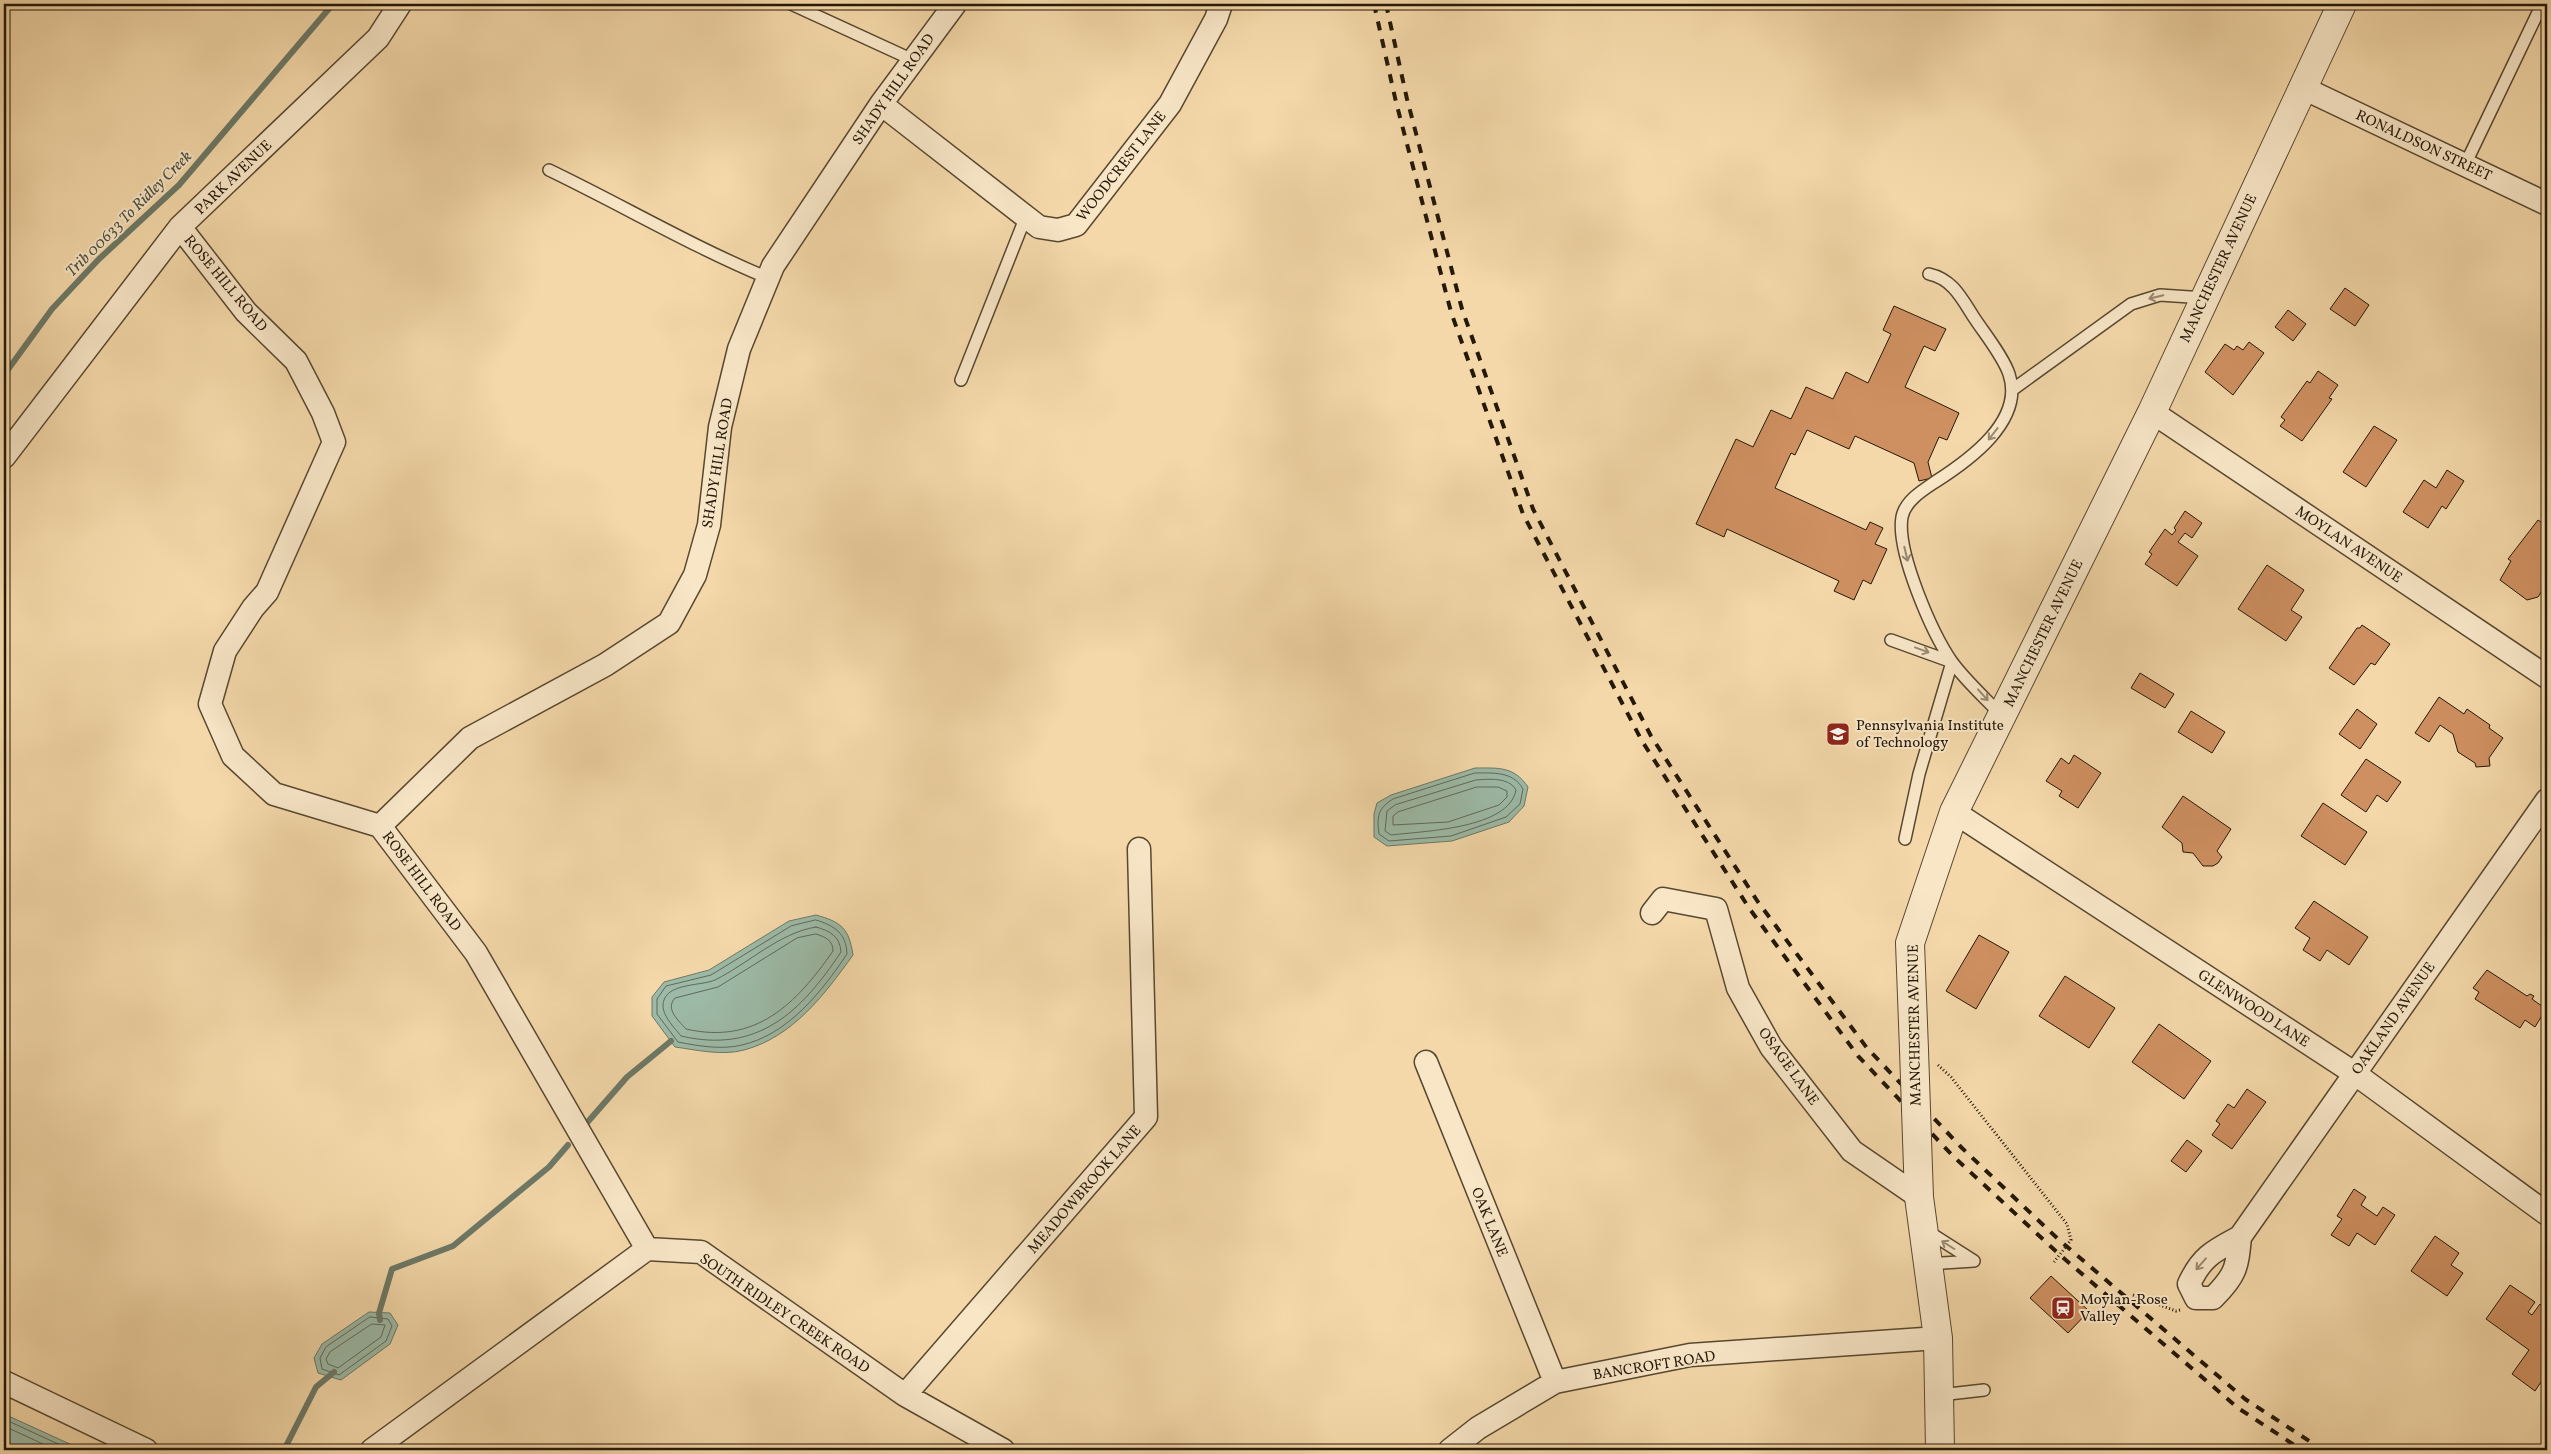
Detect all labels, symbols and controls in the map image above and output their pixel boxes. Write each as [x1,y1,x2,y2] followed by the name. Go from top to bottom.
[848,30,941,150] street label: SHADY HILL ROAD
[2352,106,2495,187] street label: RONALDSON STREET
[1072,107,1172,227] street label: WOODCREST LANE
[191,136,277,220] street label: PARK AVENUE
[61,146,198,282] water label: Trib 00633 To Ridley Creek
[2176,191,2263,346] street label: MANCHESTER AVENUE
[178,231,272,337] street label: ROSE HILL ROAD
[2149,293,2165,302] one-way arrow
[698,397,739,530] street label: SHADY HILL ROAD
[1987,428,1998,441] one-way arrow
[2291,502,2406,589] street label: MOYLAN AVENUE
[1902,546,1911,562] one-way arrow
[1999,556,2089,711] street label: MANCHESTER AVENUE
[1914,646,1929,655] one-way arrow
[1977,689,1988,702] one-way arrow
[1856,716,2004,754] place label: Pennsylvania Institute of Technology
[1825,721,1851,747] school or university icon: Pennsylvania Institute of Technology
[376,828,465,936] street label: ROSE HILL ROAD
[1904,944,1927,1106] street label: MANCHESTER AVENUE
[2347,958,2441,1079] street label: OAKLAND AVENUE
[2193,965,2313,1053] street label: GLENWOOD LANE
[1752,1024,1823,1110] street label: OSAGE LANE
[1023,1121,1147,1259] street label: MEADOWBROOK LANE
[1465,1185,1512,1261] street label: OAK LANE
[1942,1239,1956,1249] one-way arrow
[695,1249,874,1379] street label: SOUTH RIDLEY CREEK ROAD
[2195,1258,2206,1271] one-way arrow
[2080,1290,2168,1328] place label: Moylan-Rose Valley
[2050,1295,2076,1321] station icon: Moylan-Rose Valley
[1591,1346,1717,1387] street label: BANCROFT ROAD

